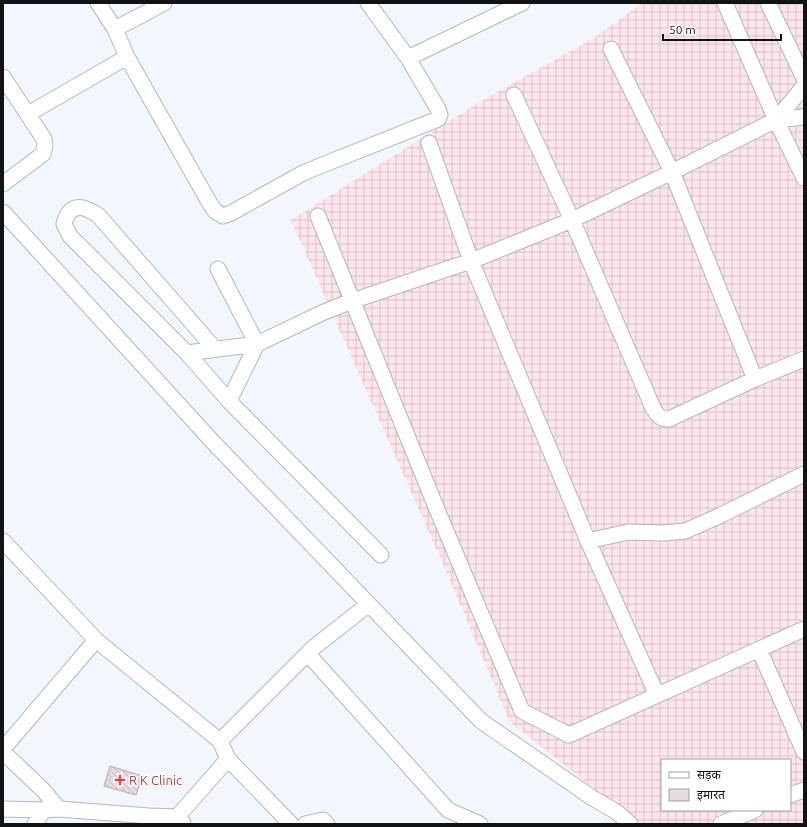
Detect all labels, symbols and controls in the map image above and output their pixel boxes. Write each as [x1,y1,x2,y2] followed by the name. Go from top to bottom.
[663,16,781,42] scale bar
[669,23,696,36] text: 50 m
[661,759,791,811] legend
[697,768,722,782] text: सड़क
[129,773,182,787] place label: R K Clinic
[114,774,126,786] marker: R K Clinic
[697,788,726,802] text: इमारत

